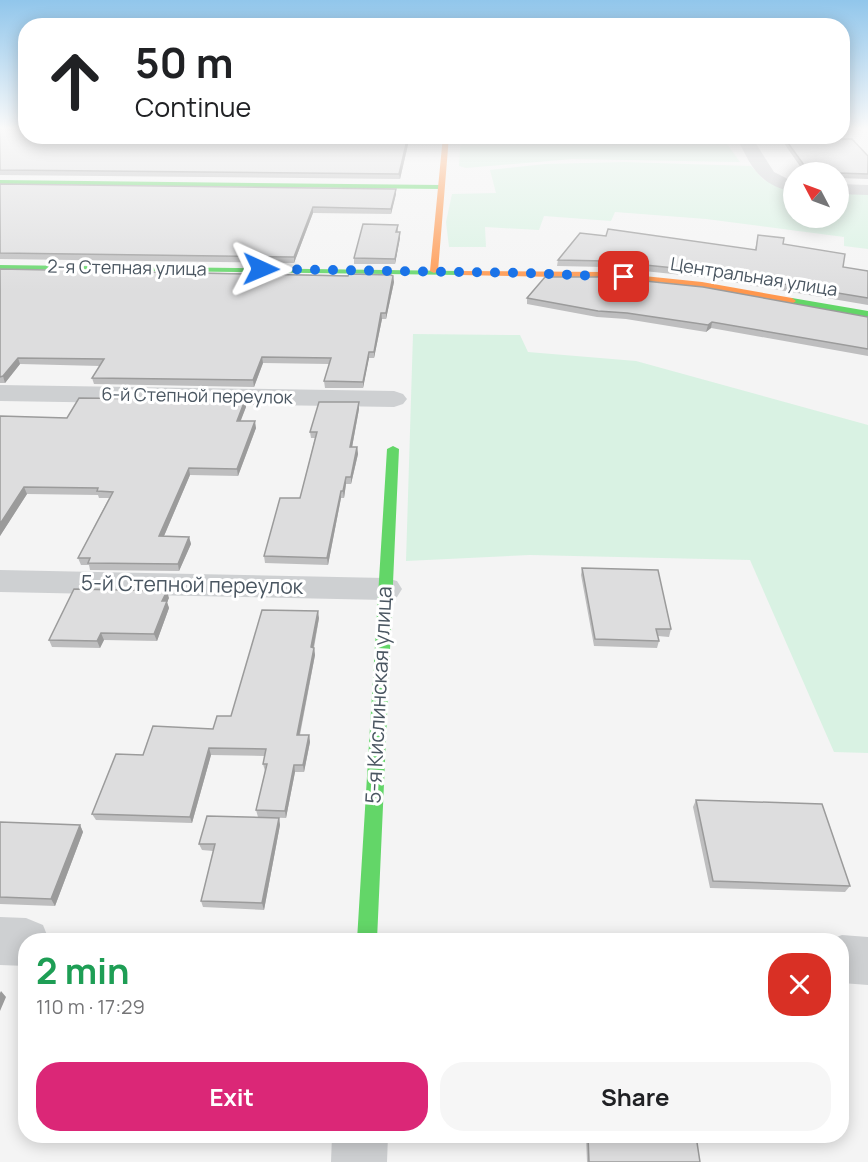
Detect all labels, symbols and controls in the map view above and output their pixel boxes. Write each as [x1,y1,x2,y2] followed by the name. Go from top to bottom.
[135,33,233,91] text: 50 m
[36,42,114,120] icon: ahead
[135,88,251,125] text: Continue
[783,162,849,228] north arrow
[783,162,849,228] map controls
[229,237,293,301] position arrow
[598,251,649,302] pin
[669,251,839,301] street label: Центральная улица
[47,254,207,280] street label: 2-я Степная улица
[607,260,640,293] icon: arrive
[101,381,294,409] street label: 6-й Степной переулок
[81,568,304,600] street label: 5-й Степной переулок
[358,585,398,804] street label: 5-я Кислинская улица
[36,946,130,995] text: 2 min
[768,953,831,1016] button: close
[36,993,145,1020] text: 110 m · 17:29
[36,1062,428,1131] button: Exit
[440,1062,831,1131] button: Share

